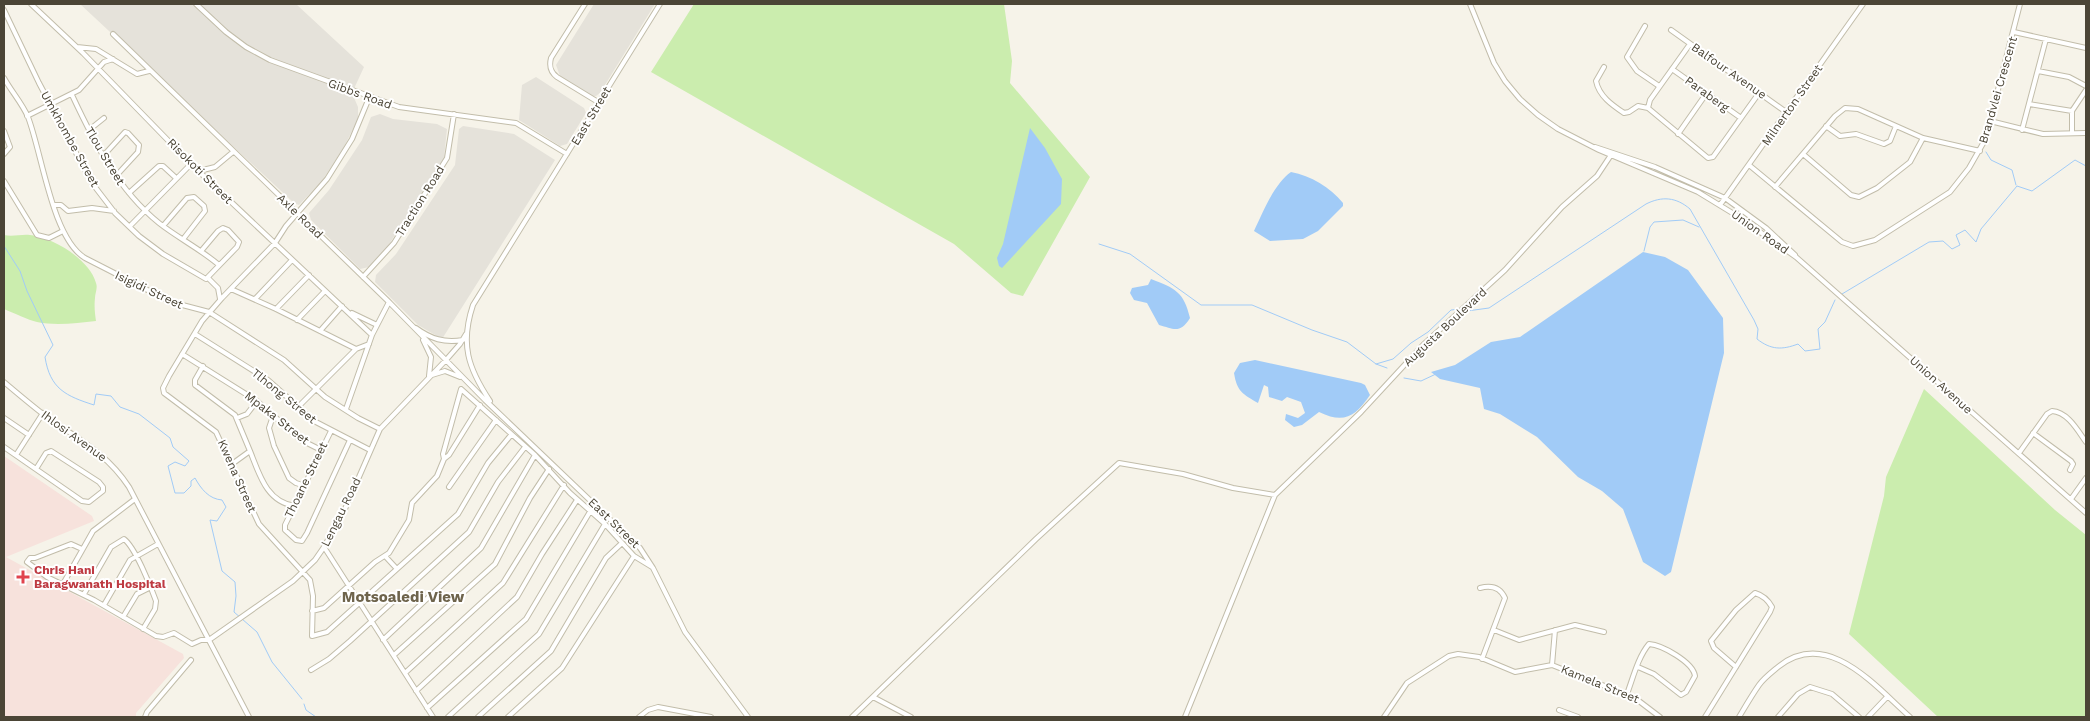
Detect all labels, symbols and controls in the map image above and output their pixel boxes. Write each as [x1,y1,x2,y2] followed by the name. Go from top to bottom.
[1976,35,2020,145] street label: Brandvlei Crescent
[1689,40,1769,102] street label: Balfour Avenue
[1759,62,1825,148] street label: Milnerton Street
[1682,73,1732,115] street label: Paraberg
[326,76,394,112] street label: Gibbs Road
[568,84,614,148] street label: East Street
[38,89,102,189] street label: Umkhombe Street
[82,124,128,188] street label: Tlou Street
[164,135,236,207] street label: Risokoti Street
[393,163,447,239] street label: Traction Road
[274,191,326,241] street label: Axle Road
[1729,207,1791,257] street label: Union Road
[113,268,185,312] street label: Isigidi Street
[1400,285,1490,369] street label: Augusta Boulevard
[1907,353,1975,417] street label: Union Avenue
[249,366,319,426] street label: Tlhong Street
[242,388,312,448] street label: Mpaka Street
[39,408,109,464] street label: Ihlosi Avenue
[215,437,259,515] street label: Kwena Street
[282,440,330,520] street label: Thoane Street
[318,475,364,549] street label: Lengau Road
[585,495,643,551] street label: East Street
[34,563,166,591] place label: Chris Hani Baragwanath Hospital
[16,570,30,584] marker: Chris Hani Baragwanath Hospital
[342,588,465,606] district label: Motsoaledi View
[1559,662,1641,706] street label: Kamela Street

